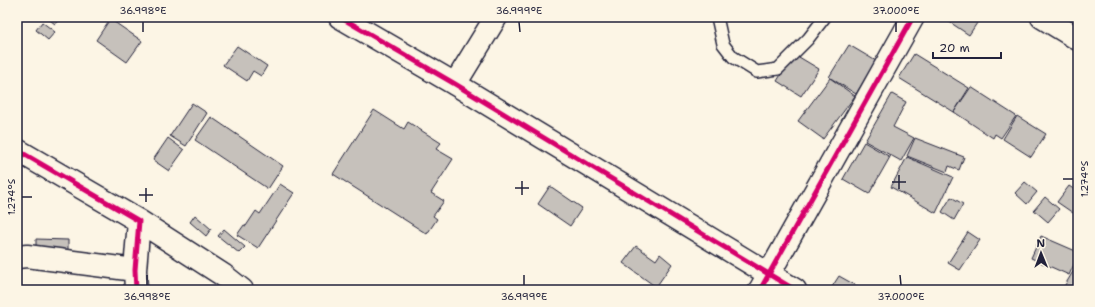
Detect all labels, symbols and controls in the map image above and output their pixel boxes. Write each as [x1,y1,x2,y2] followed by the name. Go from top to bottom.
[120,4,167,17] text: 36.998°E
[496,4,542,17] text: 36.999°E
[873,4,919,17] text: 37.000°E
[933,34,1001,60] scale bar
[939,40,970,56] text: 20 m
[1078,160,1091,197] text: 1.274°S
[5,178,18,215] text: 1.274°S
[1021,233,1061,273] north arrow
[1036,236,1046,251] text: N
[124,290,171,303] text: 36.998°E
[501,290,547,303] text: 36.999°E
[878,290,924,303] text: 37.000°E

